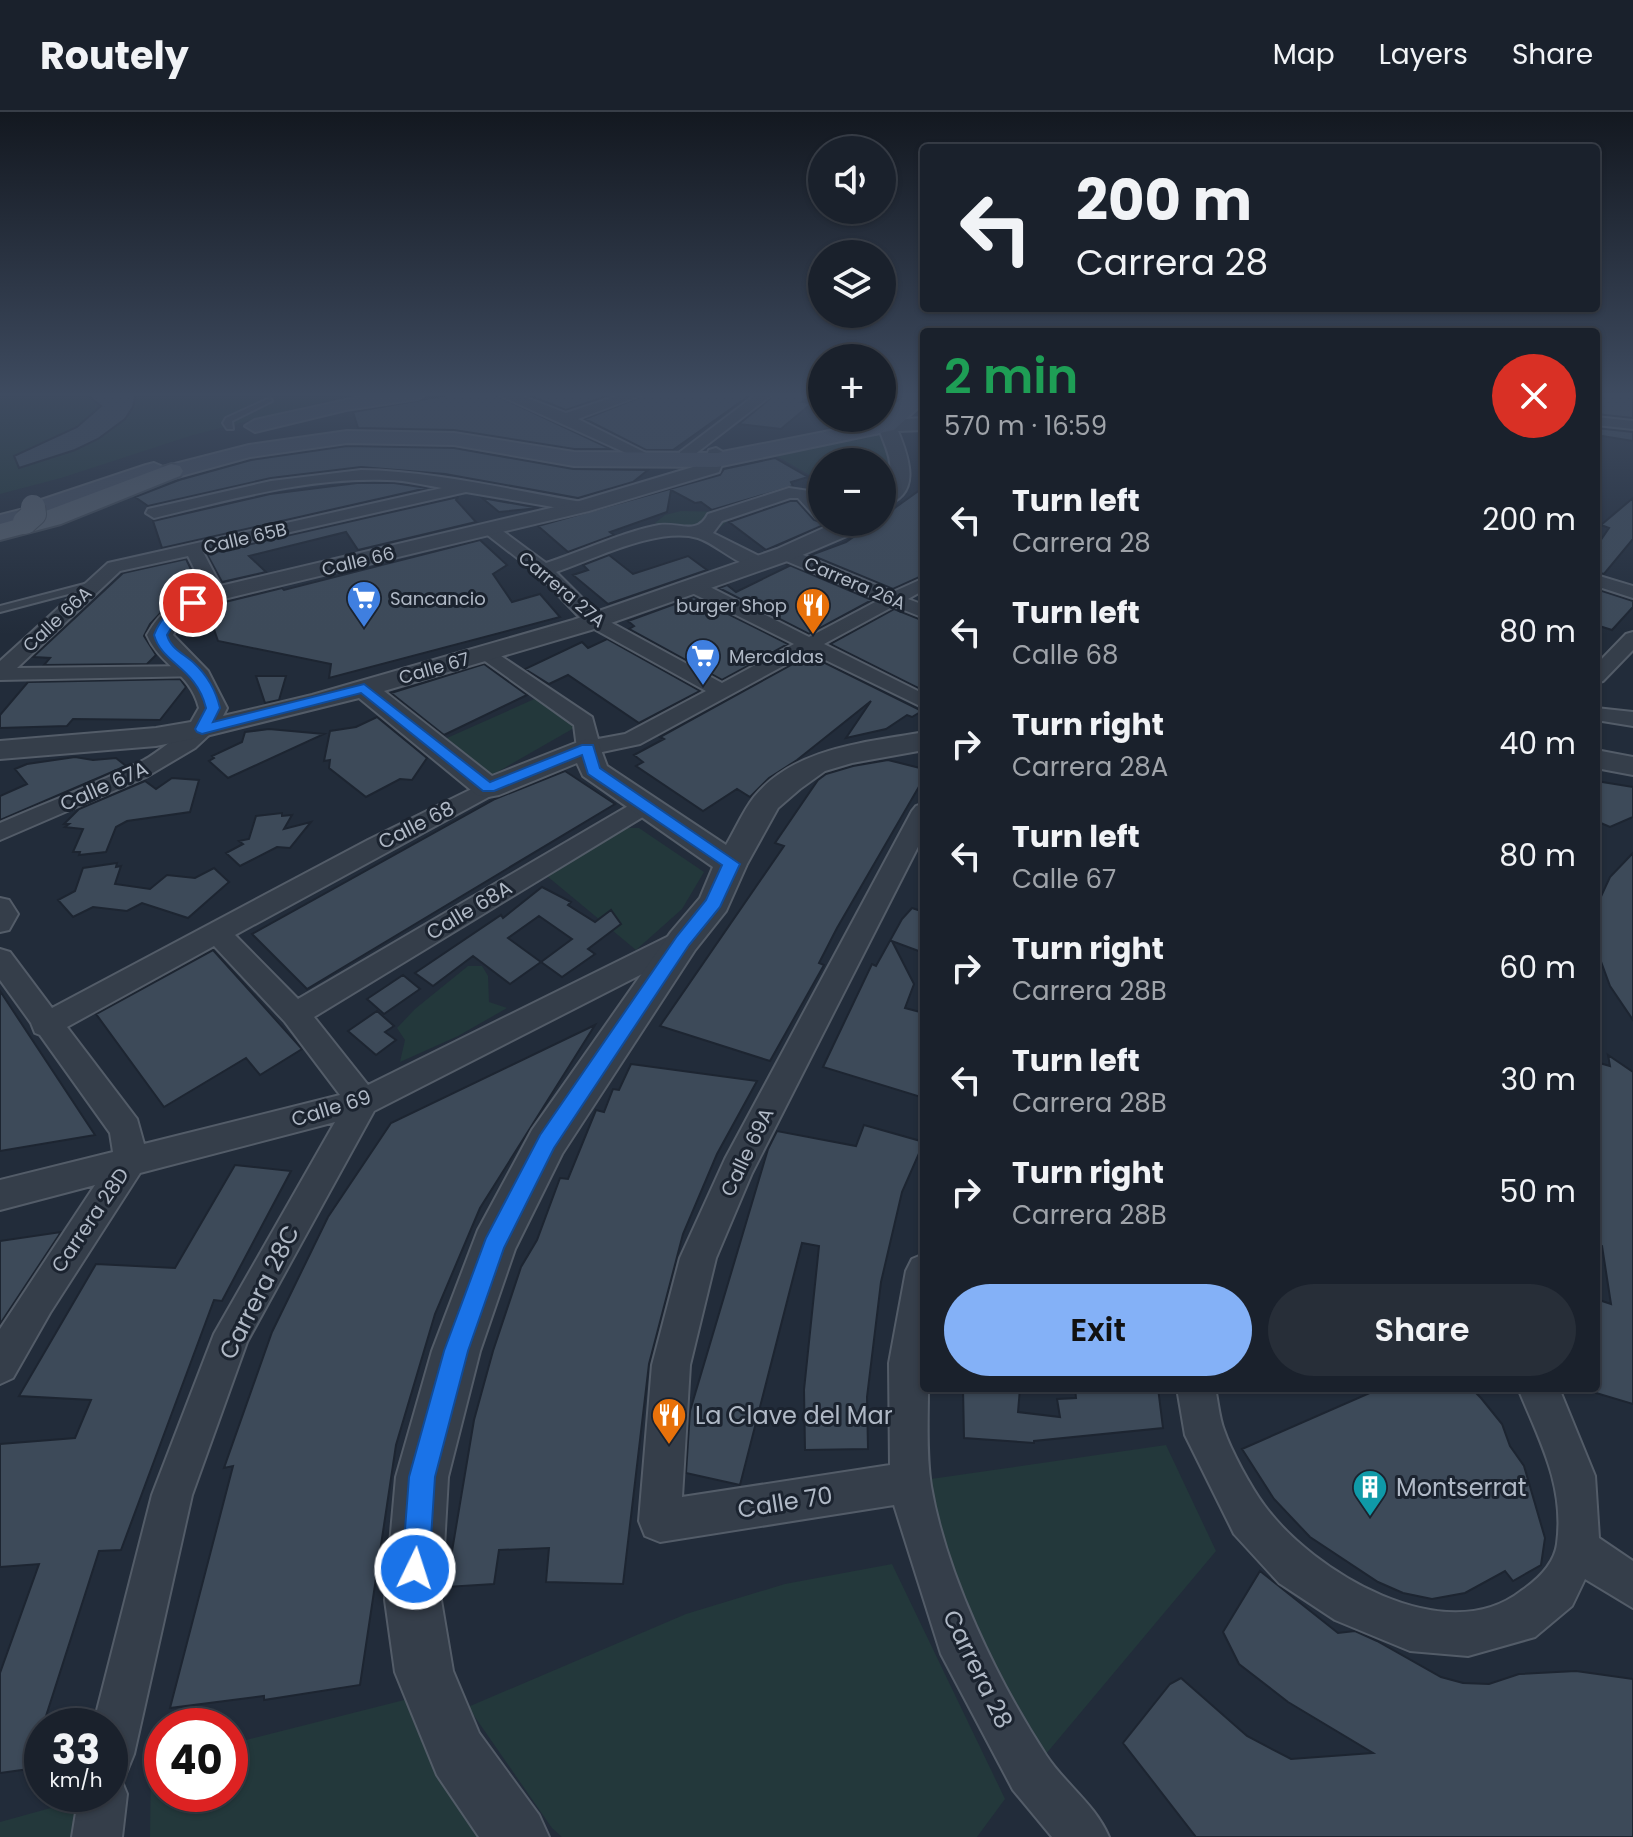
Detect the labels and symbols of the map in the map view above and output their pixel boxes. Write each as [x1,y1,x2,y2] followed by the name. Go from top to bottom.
[201,516,289,560] street label: Calle 65B
[319,541,397,581] street label: Calle 66
[513,545,611,633] street label: Carrera 27A
[800,550,910,616] street label: Carrera 26A
[159,569,227,637] pin
[345,579,383,629] supermarket icon: Sancancio
[17,581,97,657] street label: Calle 66A
[390,586,486,611] place label: Sancancio
[794,586,832,636] restaurant icon: burger Shop
[676,593,787,618] place label: burger Shop
[684,637,722,687] supermarket icon: Mercaldas
[729,644,824,669] place label: Mercaldas
[396,646,472,690] street label: Calle 67
[56,754,152,818] street label: Calle 67A
[373,794,459,856] street label: Calle 68
[421,873,517,947] street label: Calle 68A
[288,1083,374,1133] street label: Calle 69
[714,1103,780,1201] street label: Calle 69A
[45,1162,135,1278] street label: Carrera 28D
[211,1219,307,1365] street label: Carrera 28C
[650,1396,688,1446] restaurant icon: La Clave del Mar
[695,1399,893,1432] place label: La Clave del Mar
[1351,1468,1389,1518] building icon: Montserrat
[1396,1471,1526,1504] place label: Montserrat
[735,1478,835,1526] street label: Calle 70
[373,1527,457,1611] position arrow
[935,1604,1021,1734] street label: Carrera 28
[144,1708,248,1812] speed limit sign: 40

